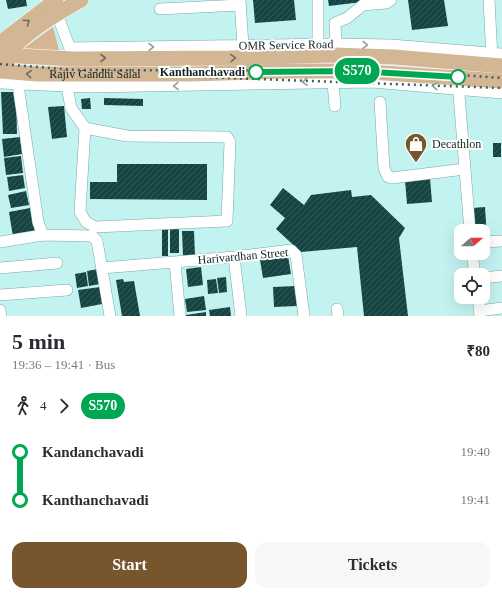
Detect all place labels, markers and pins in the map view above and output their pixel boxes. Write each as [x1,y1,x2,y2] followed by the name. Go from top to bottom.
[248,64,264,80] marker: Kanthanchavadi
[160,65,246,79] place label: Kanthanchavadi
[450,69,466,85] unlabelled marker
[403,131,429,164] shop icon: Decathlon
[432,137,481,151] place label: Decathlon

